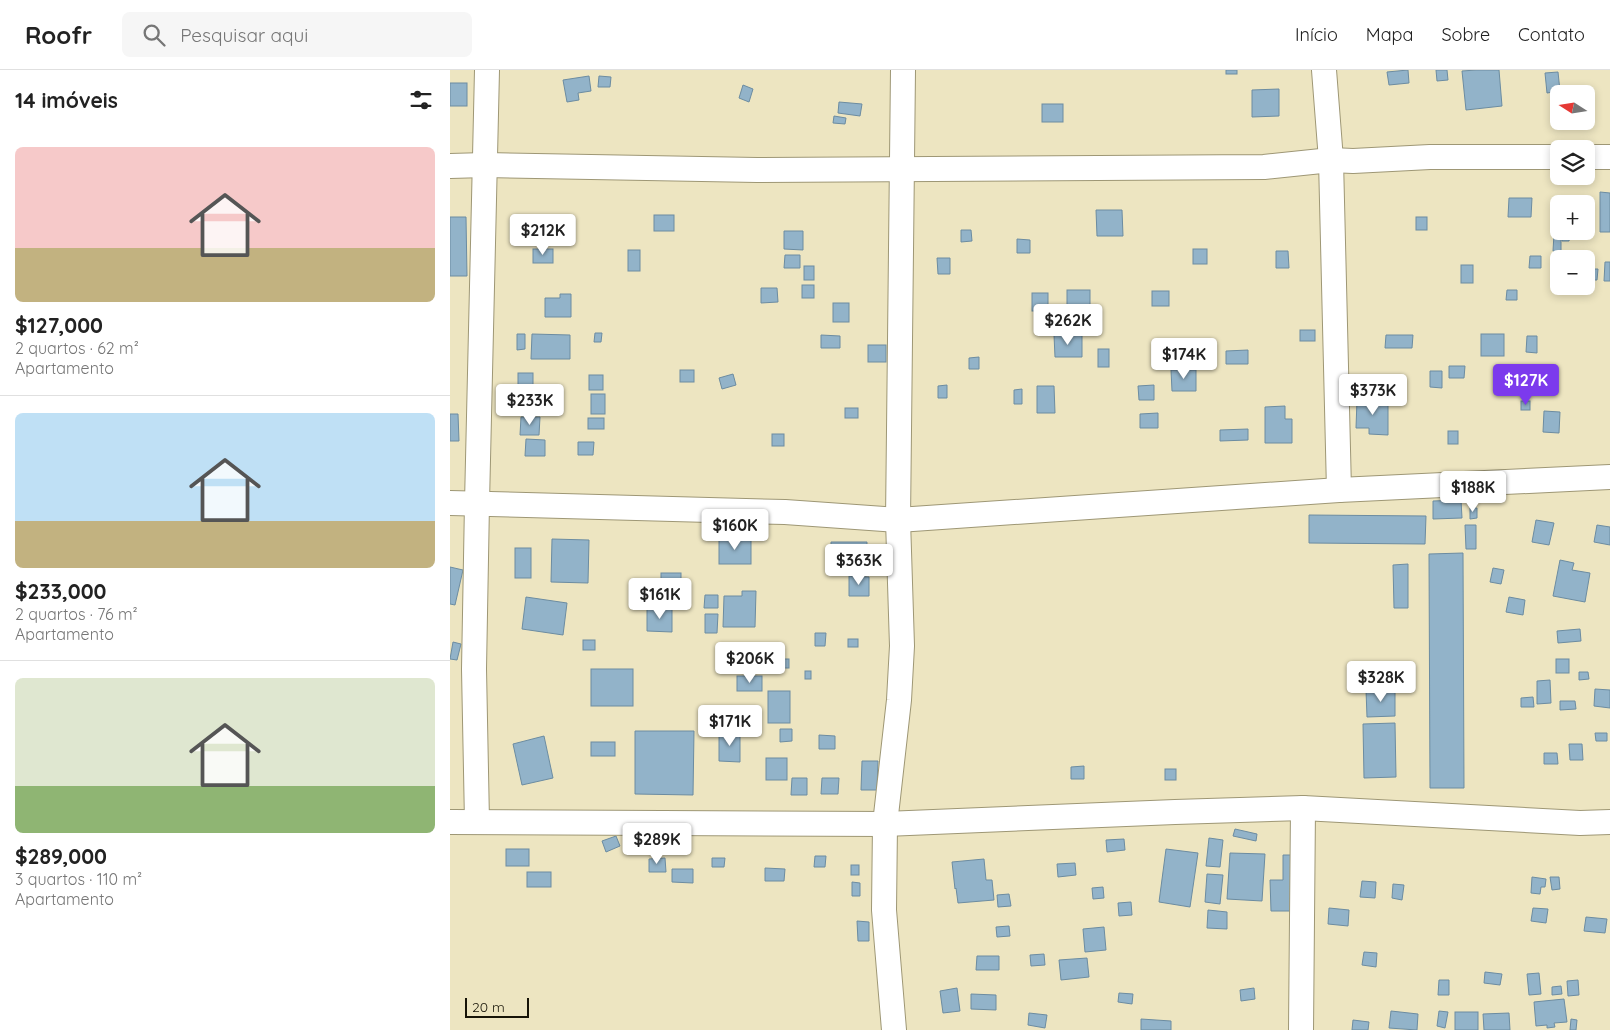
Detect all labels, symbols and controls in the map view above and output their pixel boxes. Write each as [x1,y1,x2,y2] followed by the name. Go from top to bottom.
[122,12,472,57] search box
[25,20,92,50] text: Roofr
[140,21,168,49] icon: search
[180,23,308,47] text: Pesquisar aqui
[1295,23,1338,46] text: Início
[1366,23,1413,46] text: Mapa
[1441,23,1490,46] text: Sobre
[1518,23,1585,46] text: Contato
[1550,85,1595,130] north arrow
[1550,85,1595,295] map controls
[407,86,435,114] icon: filters
[15,87,118,113] text: 14 imóveis
[1550,140,1595,185] button: layers
[180,180,270,270] icon: home
[1550,195,1595,240] button: +
[508,214,578,256] pin: $212K
[521,220,565,240] text: $212K
[1550,250,1595,295] button: −
[1033,304,1103,346] pin: $262K
[1044,310,1092,330] text: $262K
[15,312,103,338] text: $127,000
[15,338,139,358] text: 2 quartos · 62 m²
[1149,338,1219,380] pin: $174K
[1162,344,1206,364] text: $174K
[15,358,114,378] text: Apartamento
[1491,364,1561,406] pin: $127K
[1504,370,1548,390] text: $127K
[1338,374,1408,416] pin: $373K
[1350,380,1396,400] text: $373K
[495,384,565,426] pin: $233K
[507,390,553,410] text: $233K
[180,445,270,535] icon: home
[1438,470,1508,513] pin: $188K
[1451,477,1495,497] text: $188K
[700,508,770,551] pin: $160K
[713,515,757,535] text: $160K
[824,544,894,586] pin: $363K
[836,550,882,570] text: $363K
[15,578,107,604] text: $233,000
[625,578,695,620] pin: $161K
[639,584,681,604] text: $161K
[15,604,138,624] text: 2 quartos · 76 m²
[15,624,114,644] text: Apartamento
[715,642,785,684] pin: $206K
[726,648,774,668] text: $206K
[1346,660,1416,703] pin: $328K
[1358,667,1404,687] text: $328K
[695,704,765,747] pin: $171K
[180,710,270,800] icon: home
[709,711,751,731] text: $171K
[622,822,692,865] pin: $289K
[634,829,681,849] text: $289K
[15,843,107,869] text: $289,000
[15,869,142,889] text: 3 quartos · 110 m²
[15,889,114,909] text: Apartamento
[465,995,529,1018] scale bar
[472,998,505,1016] text: 20 m

